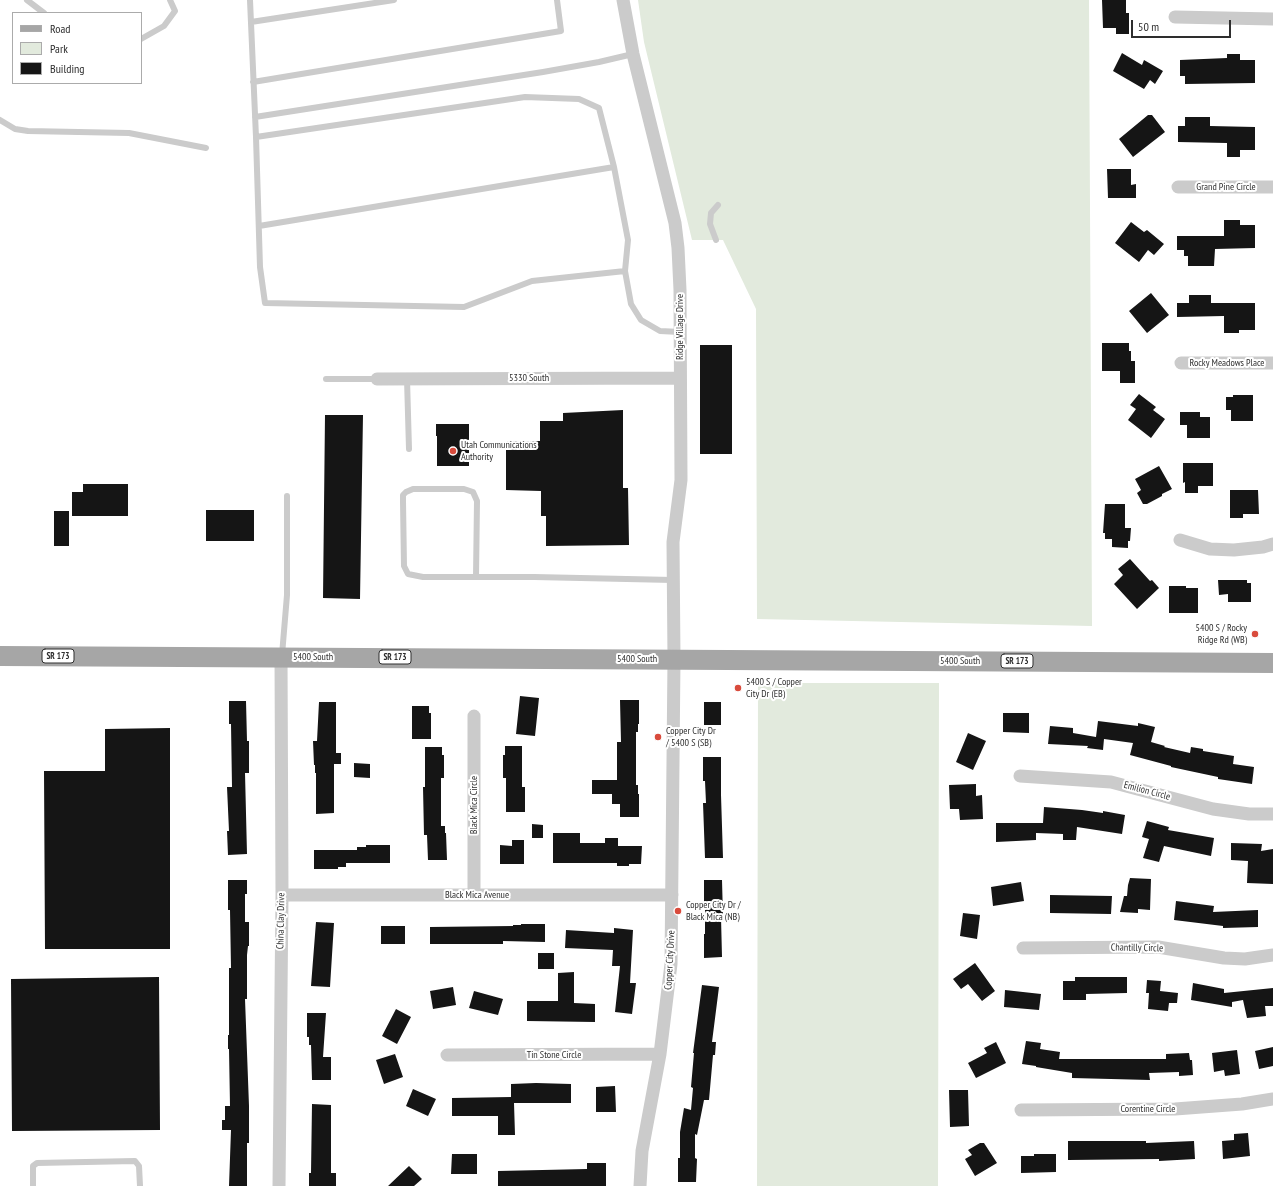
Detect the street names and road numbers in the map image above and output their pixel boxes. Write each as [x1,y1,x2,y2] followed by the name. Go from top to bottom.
[1196,181,1256,193] street label: Grand Pine Circle
[674,294,686,360] street label: Ridge Village Drive
[1190,357,1264,369] street label: Rocky Meadows Place
[509,372,549,384] street label: 5330 South
[42,649,74,663] road number: SR 173
[379,650,411,664] road number: SR 173
[293,651,333,663] street label: 5400 South
[617,653,657,665] street label: 5400 South
[1001,654,1033,668] road number: SR 173
[940,655,980,667] street label: 5400 South
[468,776,480,834] street label: Black Mica Circle
[1122,779,1172,803] street label: Emilion Circle
[445,889,509,901] street label: Black Mica Avenue
[275,893,287,949] street label: China Clay Drive
[662,930,678,990] street label: Copper City Drive
[1111,942,1163,954] street label: Chantilly Circle
[527,1049,581,1061] street label: Tin Stone Circle
[1121,1103,1175,1115] street label: Corentine Circle

